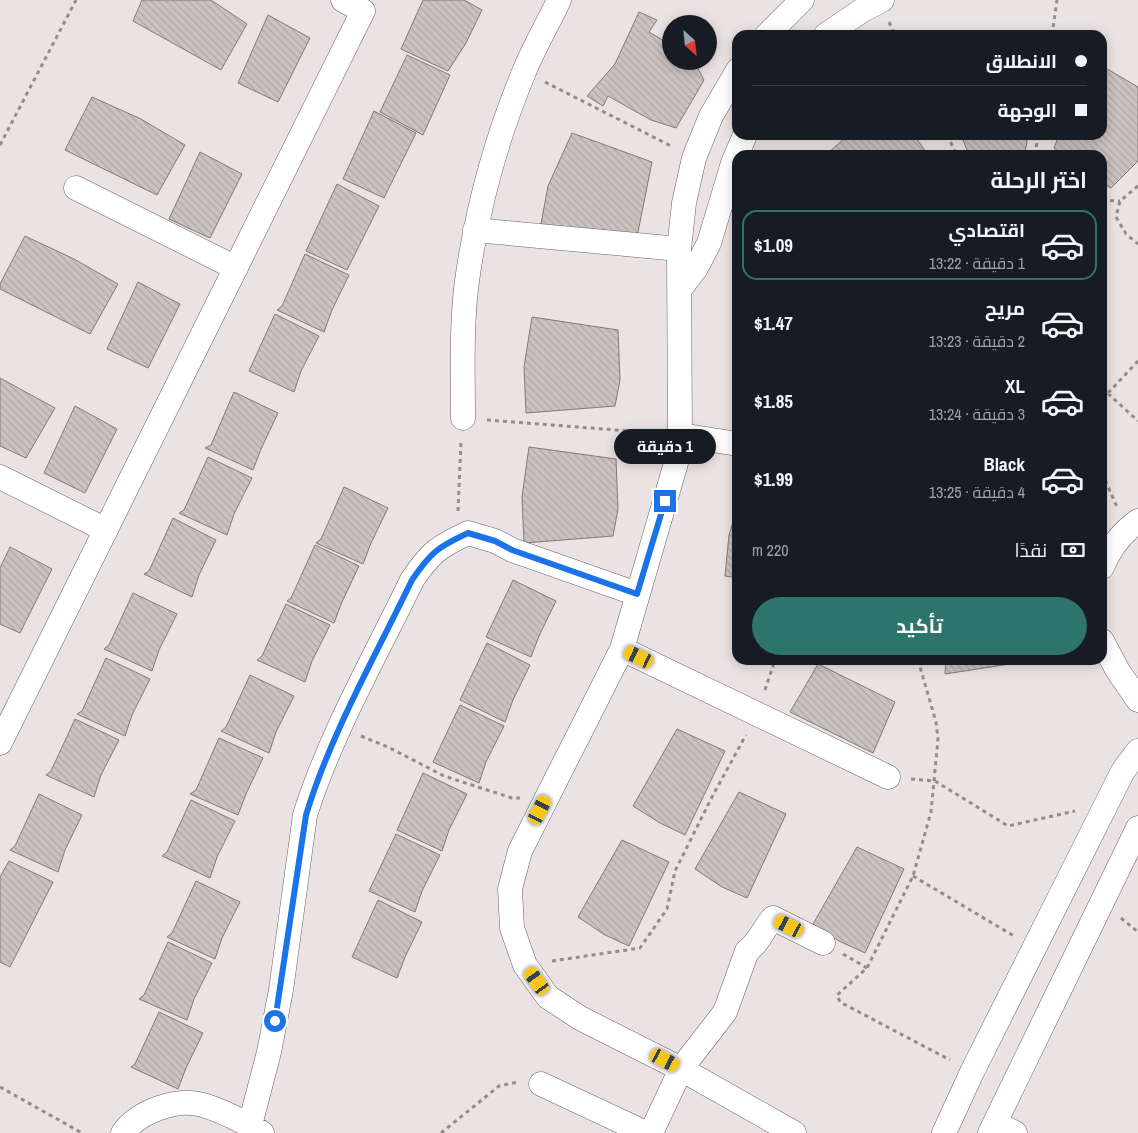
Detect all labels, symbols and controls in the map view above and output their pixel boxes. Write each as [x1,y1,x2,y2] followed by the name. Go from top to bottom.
[662,15,718,70] north arrow
[662,15,717,70] map controls
[986,48,1057,74] text: الانطلاق
[997,97,1057,123] text: الوجهة
[991,165,1087,195] text: اختر الرحلة
[949,217,1025,243] text: اقتصادي
[1040,223,1085,268] icon: car
[754,232,793,258] text: $1.09
[929,252,1025,274] text: 1 دقيقة · 13:22
[985,295,1025,321] text: مريح
[1040,301,1085,346] icon: car
[754,310,793,336] text: $1.47
[929,330,1025,352] text: 2 دقيقة · 13:23
[1005,373,1025,399] text: XL
[1040,379,1085,424] icon: car
[754,388,793,414] text: $1.85
[929,403,1025,425] text: 3 دقيقة · 13:24
[614,428,716,464] callout: 1 دقيقة
[637,435,693,457] text: 1 دقيقة
[983,451,1025,477] text: Black
[1040,457,1085,502] icon: car
[754,466,793,492] text: $1.99
[929,481,1025,503] text: 4 دقيقة · 13:25
[654,490,676,512] route end
[1059,536,1087,564] icon: cash
[1015,537,1047,563] text: نقدًا
[752,539,788,561] text: 220 m
[752,597,1087,655] button: تأكيد
[622,644,655,670] car
[526,793,553,827] car
[772,913,805,939] car
[522,964,551,998] car
[264,1010,286,1032] route start
[648,1047,681,1073] car

